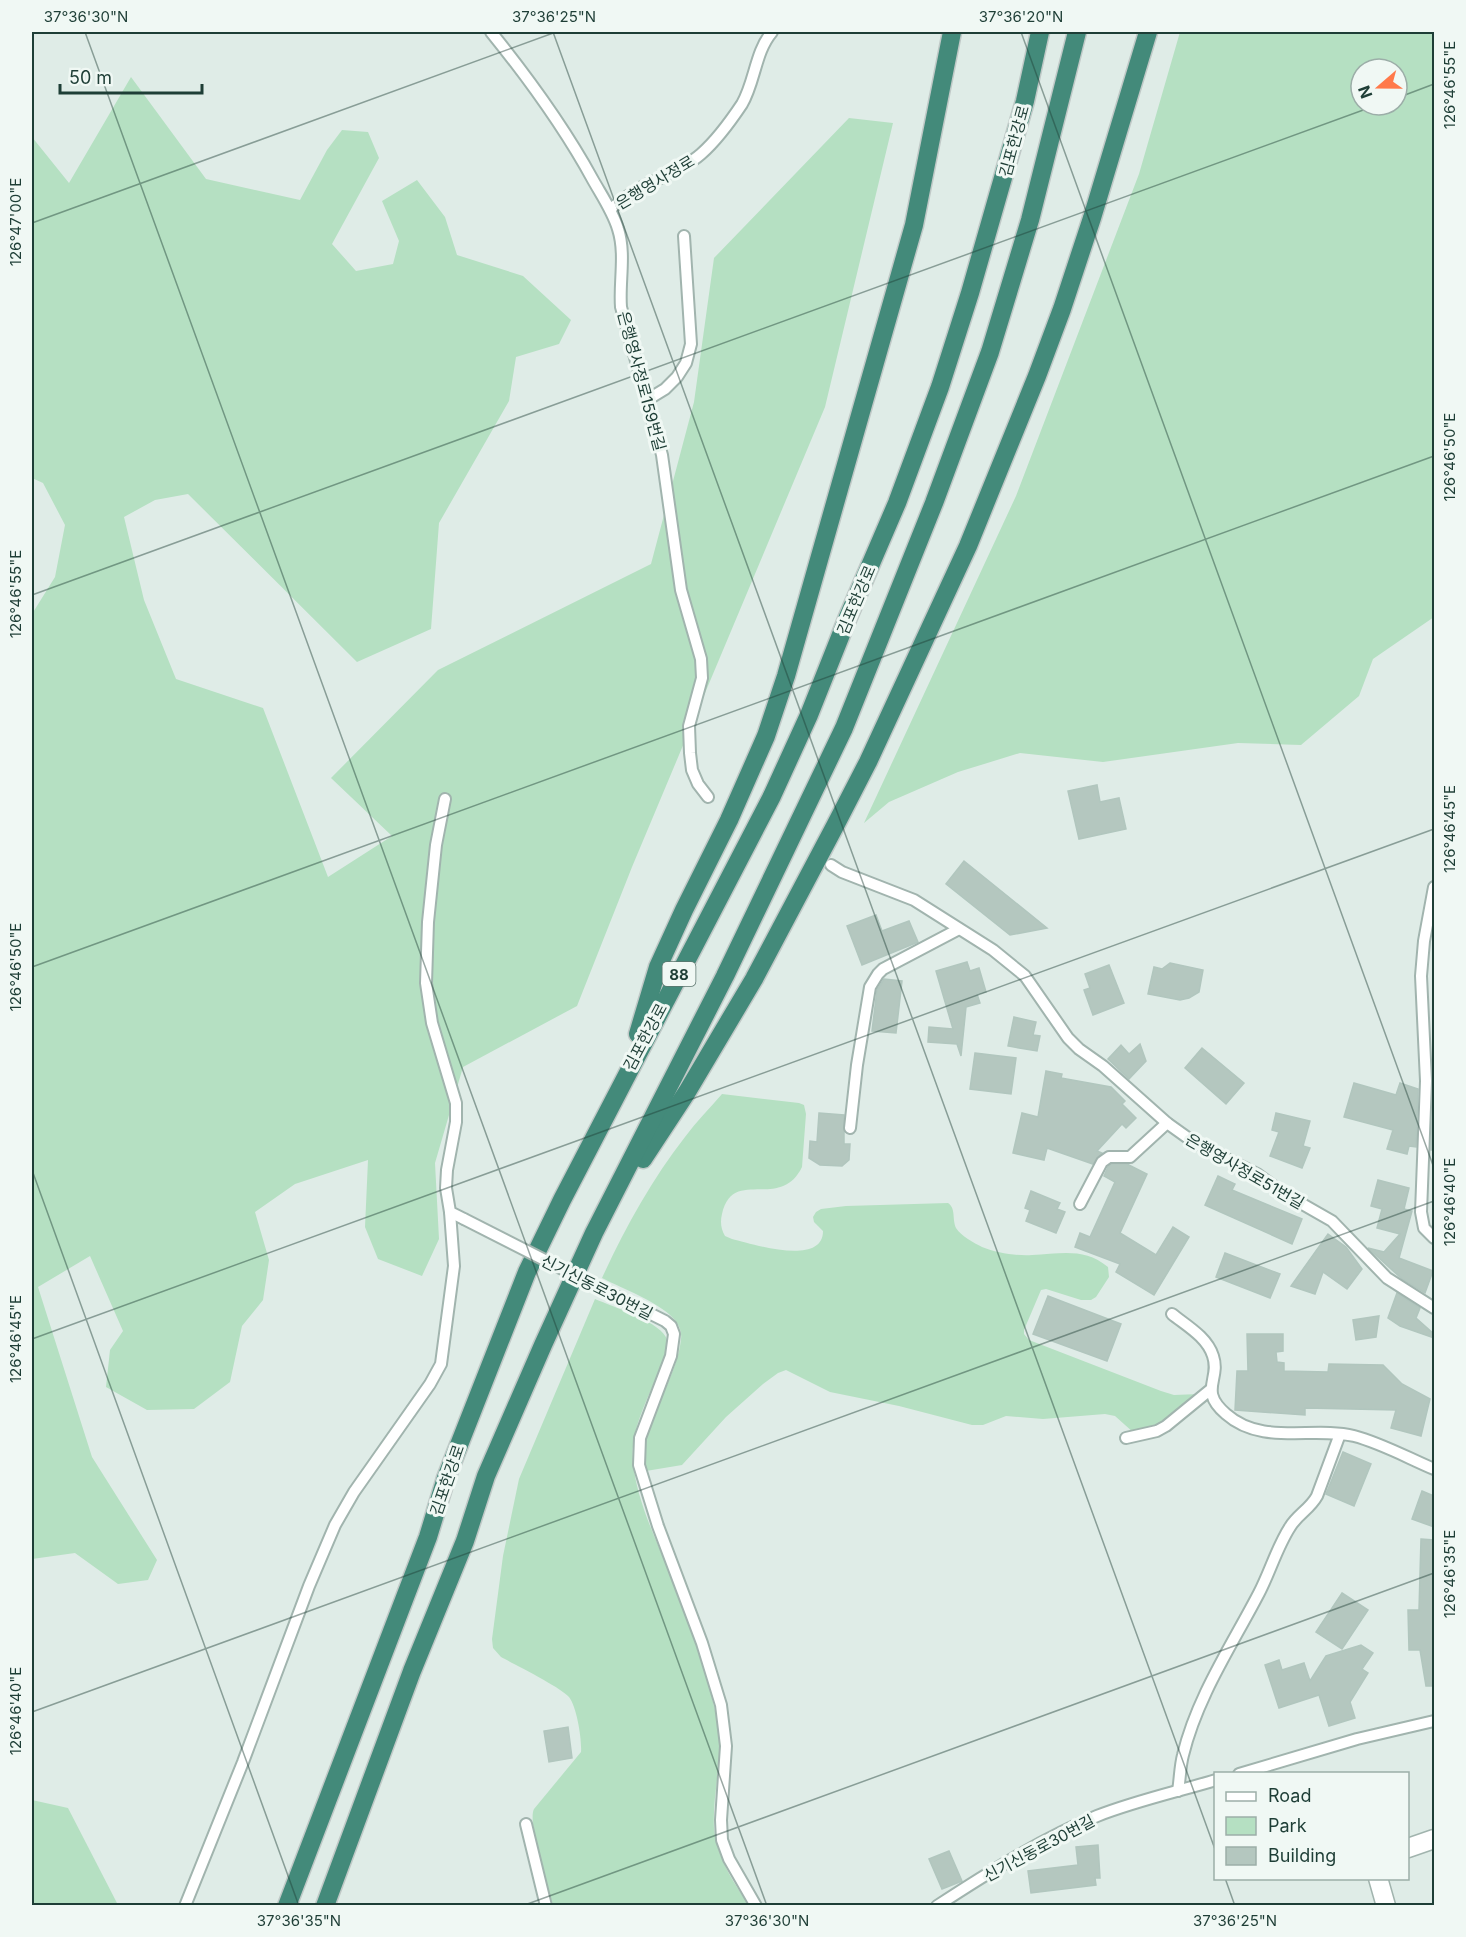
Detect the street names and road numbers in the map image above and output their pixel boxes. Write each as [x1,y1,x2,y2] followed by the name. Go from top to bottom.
[995,103,1033,179] street label: 김포한강로
[612,151,698,213] street label: 은행영사정로
[614,309,670,453] street label: 은행영사정로159번길
[832,562,880,638] street label: 김포한강로
[662,962,696,986] road number: 88
[619,1000,671,1074] street label: 김포한강로
[1182,1129,1308,1213] street label: 은행영사정로51번길
[538,1250,656,1324] street label: 신기신동로30번길
[426,1442,469,1518] street label: 김포한강로
[980,1810,1098,1886] street label: 신기신동로30번길

